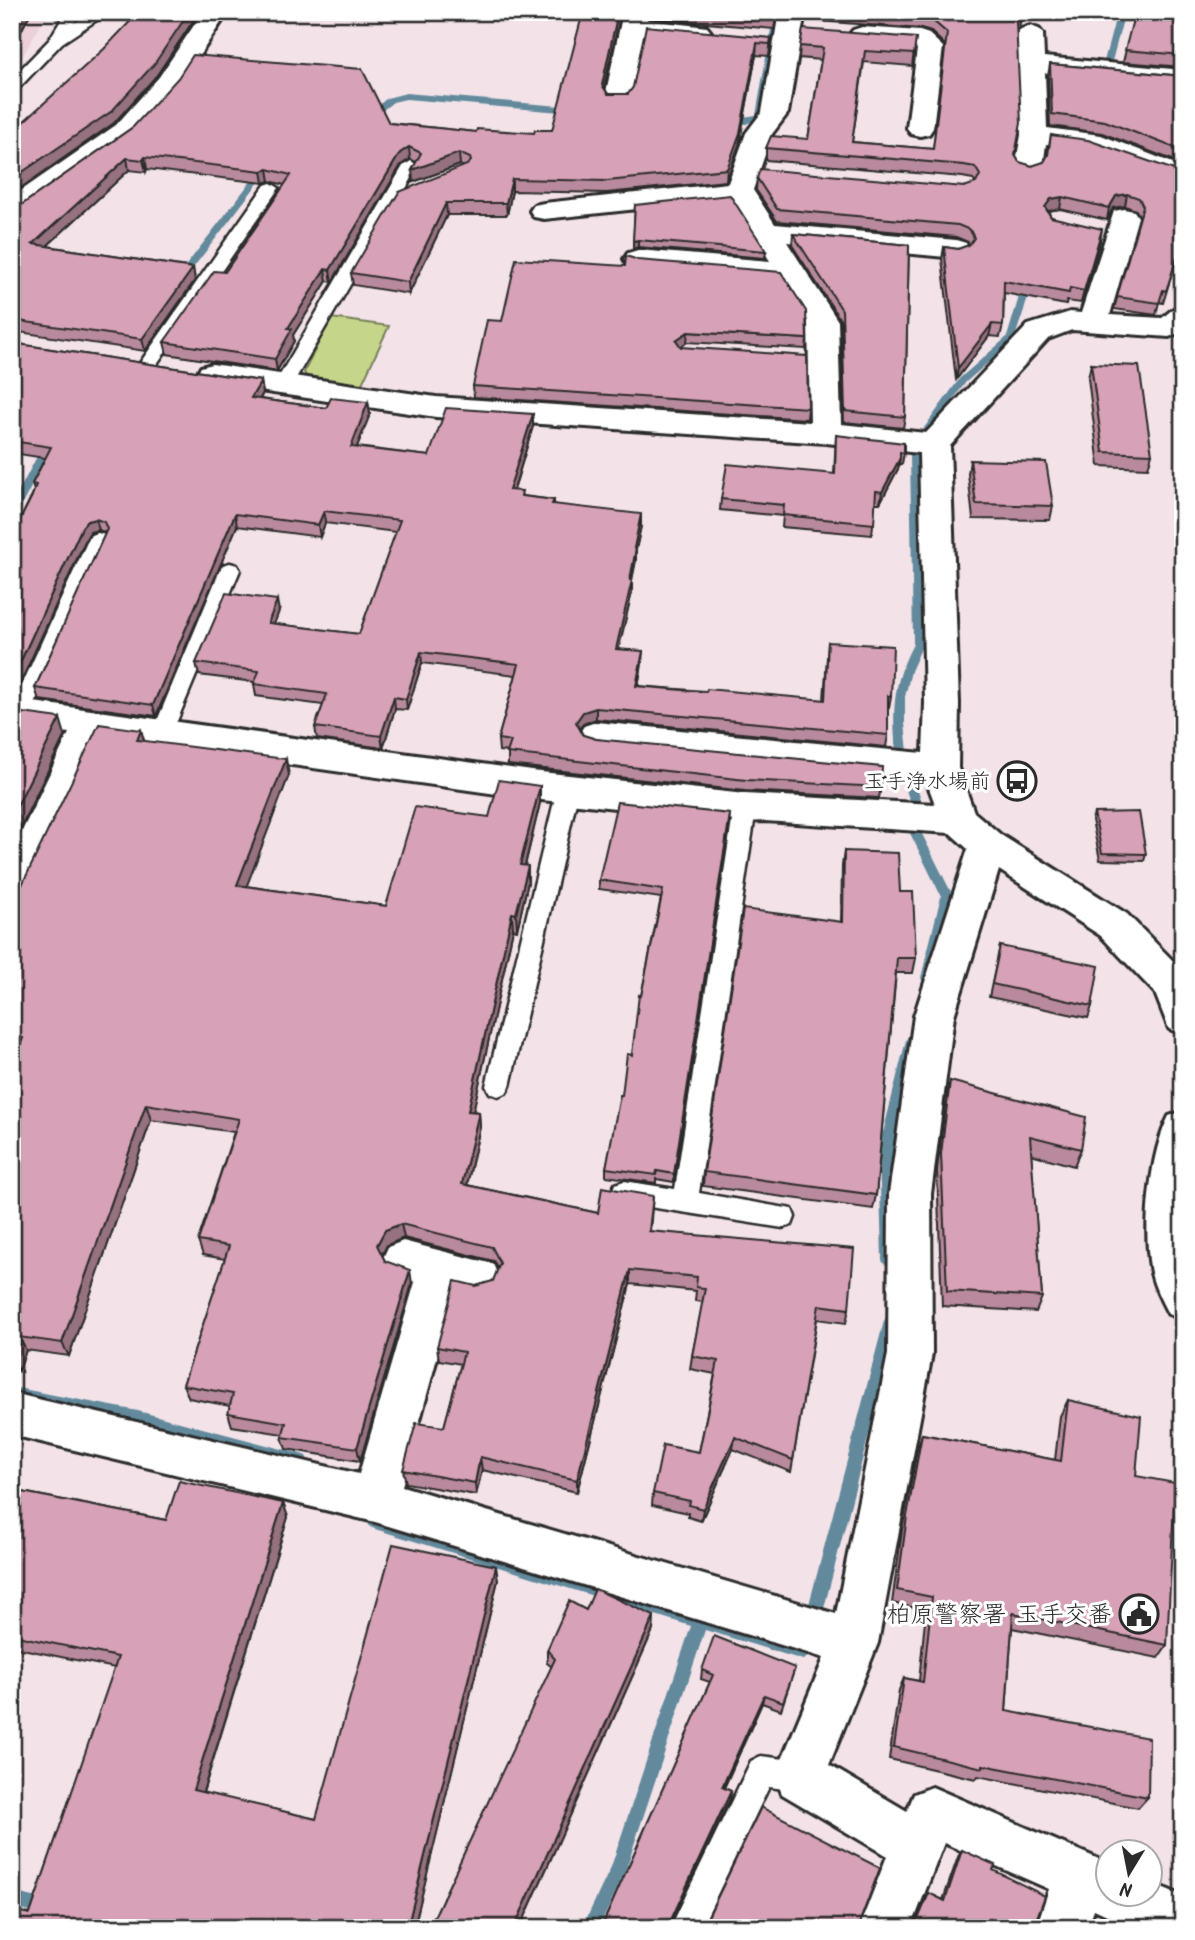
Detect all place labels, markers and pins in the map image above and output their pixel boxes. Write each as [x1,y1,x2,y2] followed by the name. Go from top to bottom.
[996,760,1038,802] bus stop icon: 玉手浄水場前
[864,766,990,799] place label: 玉手浄水場前
[1118,1593,1160,1635] public building icon: 柏原警察署 玉手交番
[886,1596,1112,1635] place label: 柏原警察署 玉手交番

